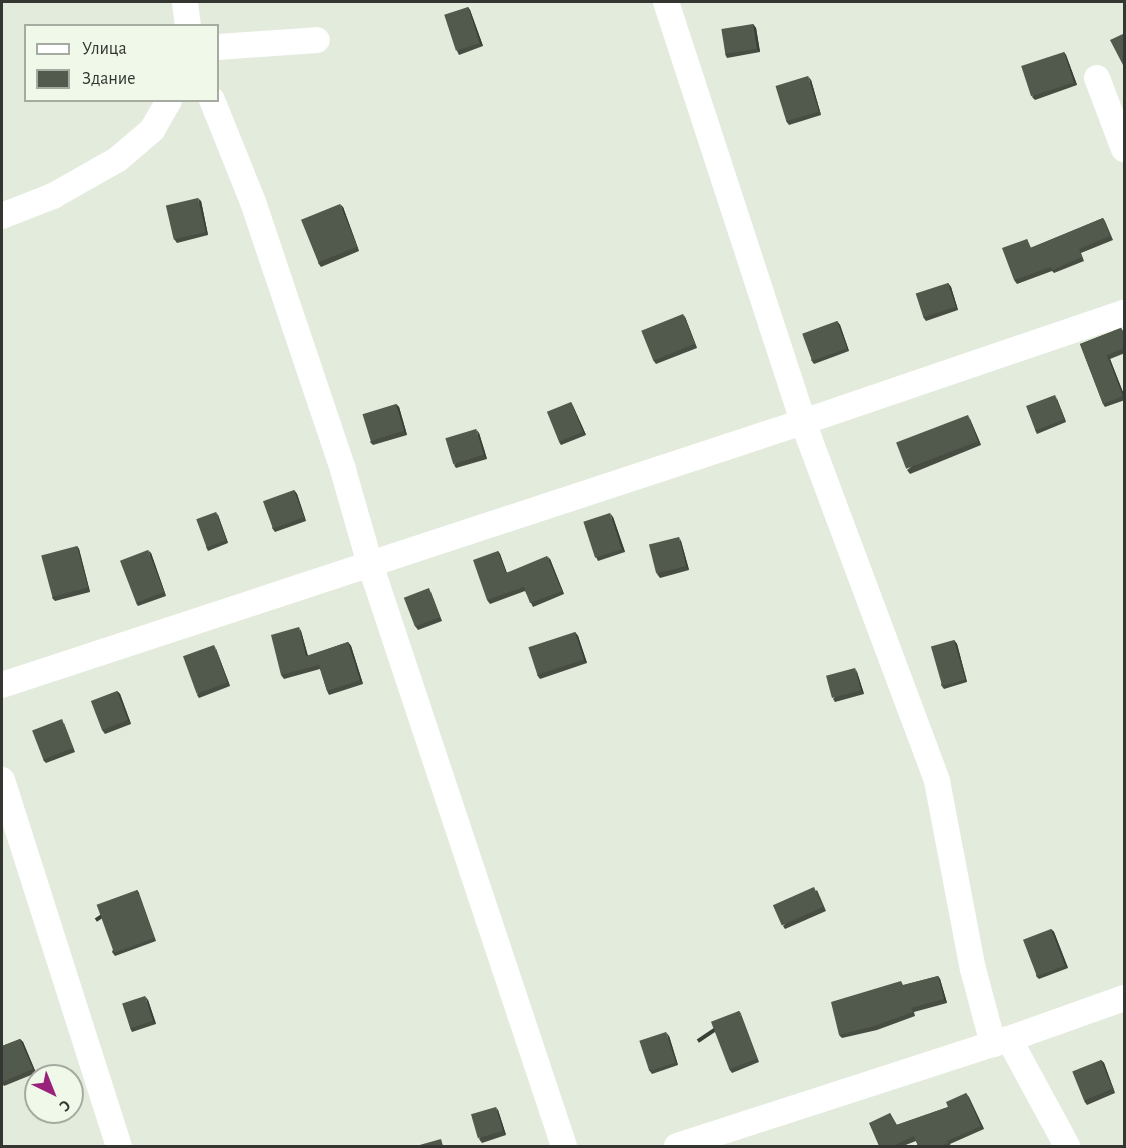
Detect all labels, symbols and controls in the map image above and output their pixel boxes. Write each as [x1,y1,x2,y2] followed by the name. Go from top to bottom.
[24,24,219,102] legend
[82,40,127,58] text: Улица
[82,70,136,88] text: Здание
[24,1064,84,1124] north arrow
[56,1097,74,1115] text: С

